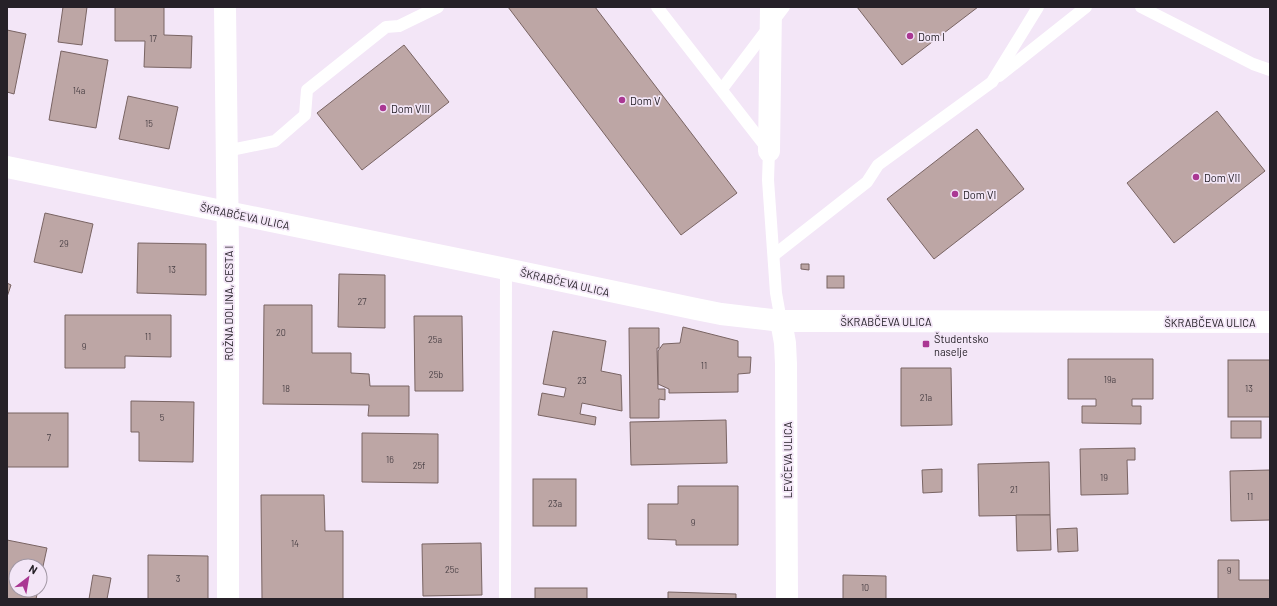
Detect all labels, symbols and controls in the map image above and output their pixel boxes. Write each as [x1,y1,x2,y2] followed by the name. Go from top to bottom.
[918,30,945,43] place label: Dom I
[905,31,915,41] marker: Dom I
[149,33,157,44] house number: 17
[73,85,85,96] house number: 14a
[630,94,661,107] place label: Dom V
[617,95,627,105] marker: Dom V
[391,102,430,115] place label: Dom VIII
[378,103,388,113] marker: Dom VIII
[145,118,153,129] house number: 15
[1204,171,1240,184] place label: Dom VII
[1191,172,1201,182] marker: Dom VII
[963,188,996,201] place label: Dom VI
[950,189,960,199] marker: Dom VI
[199,200,291,232] street label: ŠKRABČEVA ULICA
[59,238,69,249] house number: 29
[222,246,235,360] street label: ROŽNA DOLINA, CESTA I
[168,264,176,275] house number: 13
[519,265,611,299] street label: ŠKRABČEVA ULICA
[357,296,367,307] house number: 27
[840,315,932,328] street label: ŠKRABČEVA ULICA
[1164,316,1256,329] street label: ŠKRABČEVA ULICA
[276,327,286,338] house number: 20
[145,331,151,342] house number: 11
[934,332,989,358] place label: Študentsko naselje
[428,334,442,345] house number: 25a
[921,339,931,349] marker: Študentsko naselje
[82,341,87,352] house number: 9
[701,360,707,371] house number: 11
[429,369,443,380] house number: 25b
[1104,374,1116,385] house number: 19a
[577,375,587,386] house number: 23
[282,383,290,394] house number: 18
[1245,383,1253,394] house number: 13
[920,392,932,403] house number: 21a
[160,412,165,423] house number: 5
[781,421,794,498] street label: LEVČEVA ULICA
[47,432,52,443] house number: 7
[386,454,394,465] house number: 16
[413,460,425,471] house number: 25f
[1100,472,1108,483] house number: 19
[1010,484,1018,495] house number: 21
[1247,491,1253,502] house number: 11
[548,498,562,509] house number: 23a
[691,517,696,528] house number: 9
[291,538,299,549] house number: 14
[8,558,48,598] north arrow
[27,562,40,576] text: N
[445,564,459,575] house number: 25c
[1227,565,1232,576] house number: 9
[176,573,181,584] house number: 3
[861,582,869,593] house number: 10

